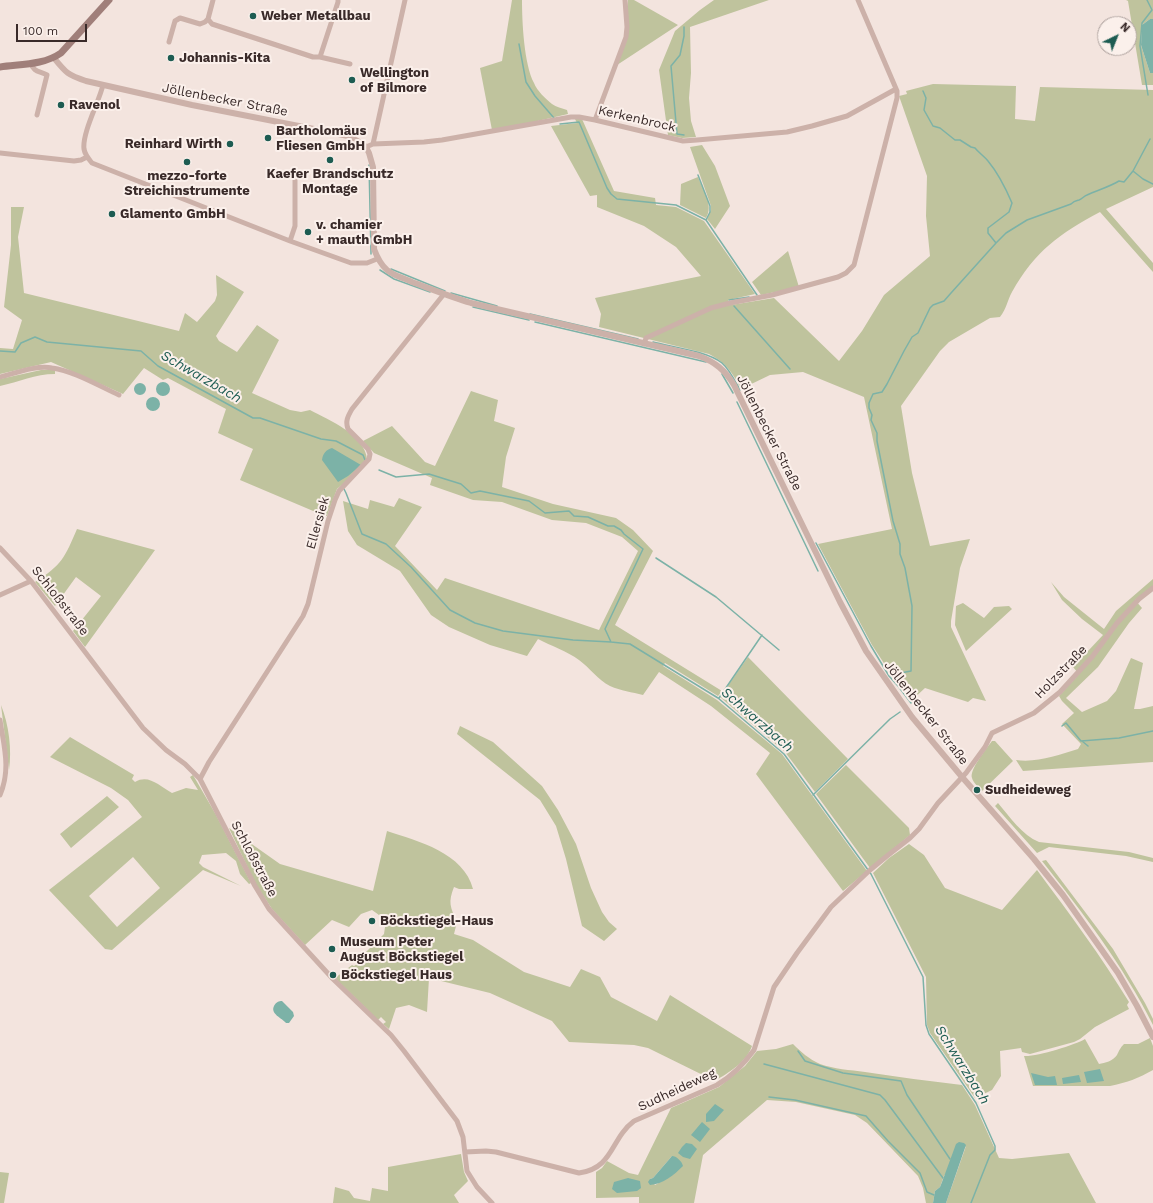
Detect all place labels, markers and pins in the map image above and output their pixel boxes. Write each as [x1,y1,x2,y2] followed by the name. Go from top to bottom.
[261,8,371,24] place label: Weber Metallbau
[248,11,258,21] marker: Weber Metallbau
[179,50,270,66] place label: Johannis-Kita
[166,53,176,63] marker: Johannis-Kita
[360,65,429,96] place label: Wellington of Bilmore
[347,75,357,85] marker: Wellington of Bilmore
[69,97,120,113] place label: Ravenol
[56,100,66,110] marker: Ravenol
[276,123,366,154] place label: Bartholomäus Fliesen GmbH
[263,133,273,143] marker: Bartholomäus Fliesen GmbH
[125,136,222,152] place label: Reinhard Wirth
[225,139,235,149] marker: Reinhard Wirth
[325,155,335,165] marker: Kaefer Brandschutz Montage
[182,157,192,167] marker: mezzo-forte Streichinstrumente
[267,166,393,197] place label: Kaefer Brandschutz Montage
[124,168,250,199] place label: mezzo-forte Streichinstrumente
[120,206,226,222] place label: Glamento GmbH
[107,209,117,219] marker: Glamento GmbH
[316,217,412,248] place label: v. chamier + mauth GmbH
[303,227,313,237] marker: v. chamier + mauth GmbH
[985,782,1071,798] place label: Sudheideweg
[972,785,982,795] marker: Sudheideweg
[380,913,494,929] place label: Böckstiegel-Haus
[367,916,377,926] marker: Böckstiegel-Haus
[340,934,464,965] place label: Museum Peter August Böckstiegel
[327,944,337,954] marker: Museum Peter August Böckstiegel
[341,967,452,983] place label: Böckstiegel Haus
[328,970,338,980] marker: Böckstiegel Haus

